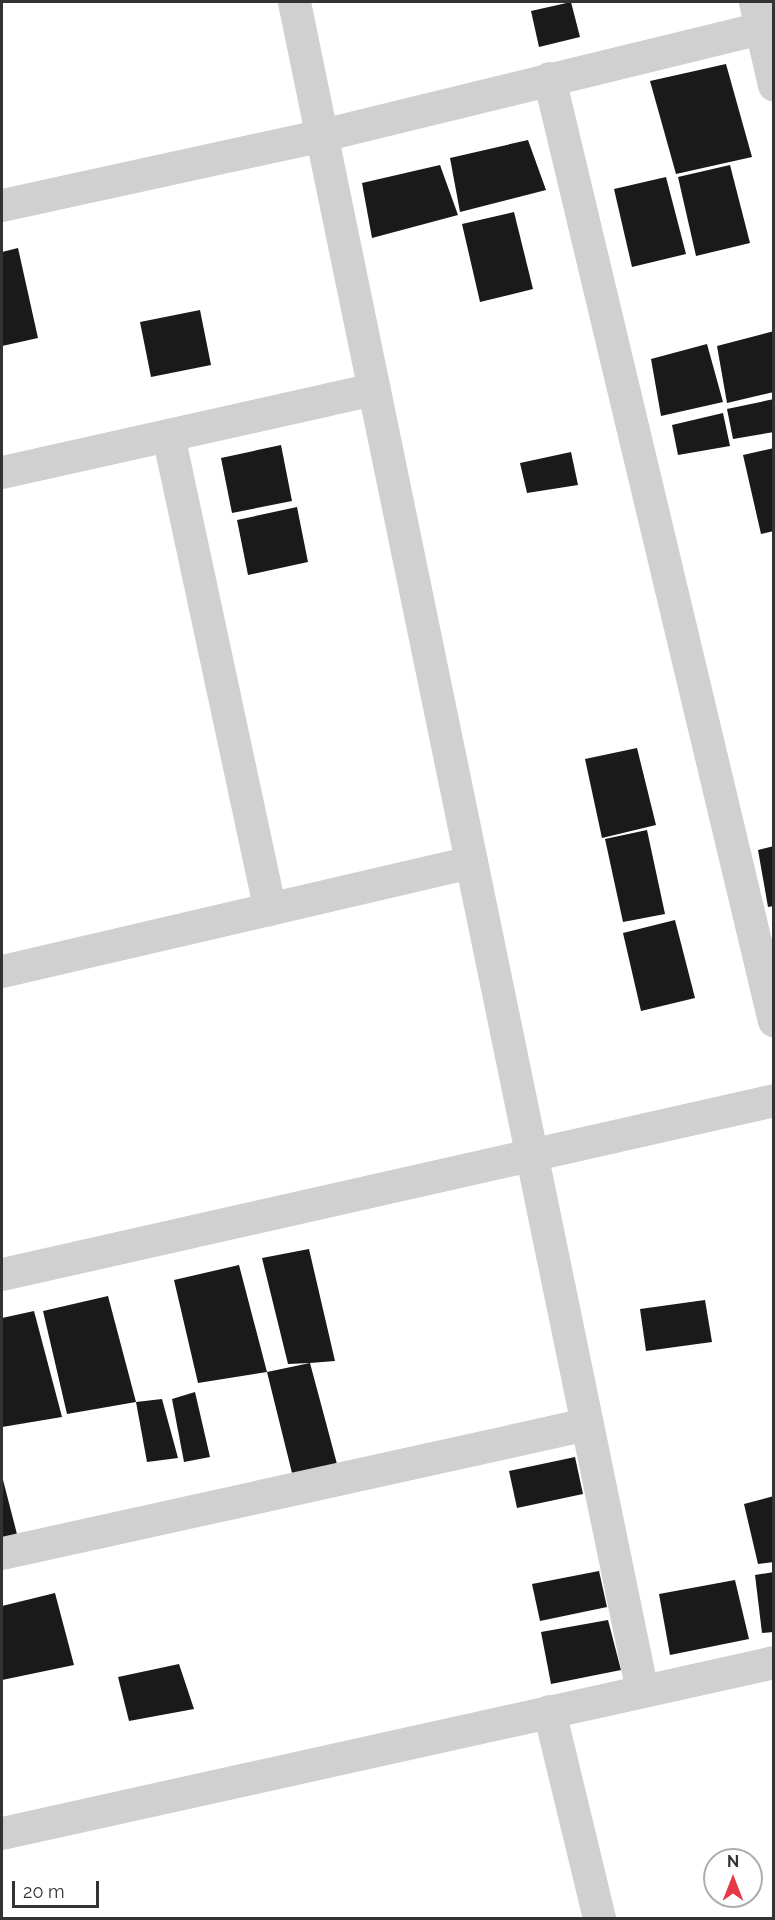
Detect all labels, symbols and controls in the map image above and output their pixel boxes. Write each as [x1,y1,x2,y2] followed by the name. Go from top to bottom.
[703,1848,763,1908] north arrow
[727,1852,739,1871] text: N
[15,1869,102,1907] scale bar
[23,1881,65,1902] text: 20 m

